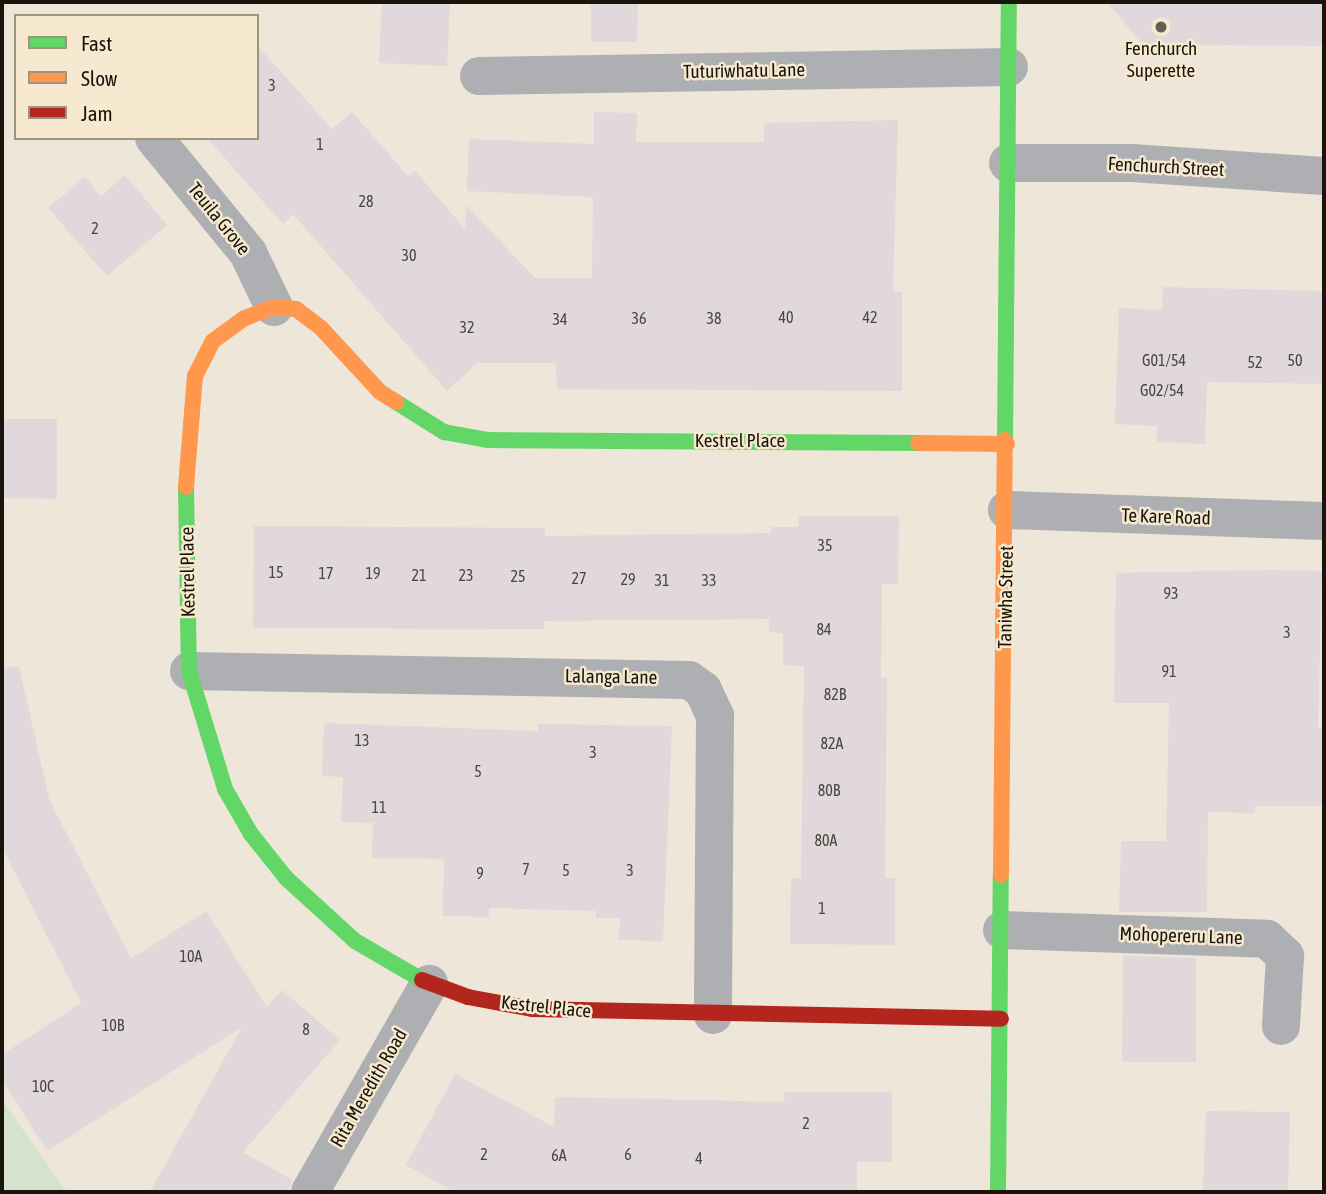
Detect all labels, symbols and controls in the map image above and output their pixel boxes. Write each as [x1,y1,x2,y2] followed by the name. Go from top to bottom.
[14,14,259,140] legend
[1153,19,1169,35] marker: Fenchurch Superette
[81,31,112,55] text: Fast
[1125,38,1197,82] place label: Fenchurch Superette
[683,59,805,83] street label: Tuturiwhatu Lane
[81,66,117,90] text: Slow
[268,75,276,95] house number: 3
[81,101,113,125] text: Jam
[316,134,324,154] house number: 1
[1107,153,1225,181] street label: Fenchurch Street
[183,178,255,260] street label: Teuila Grove
[358,191,374,211] house number: 28
[91,218,99,238] house number: 2
[401,245,417,265] house number: 30
[778,307,794,327] house number: 40
[862,307,878,327] house number: 42
[631,308,647,328] house number: 36
[706,308,722,328] house number: 38
[552,309,568,329] house number: 34
[459,317,475,337] house number: 32
[1142,350,1186,370] house number: G01/54
[1287,350,1303,370] house number: 50
[1247,352,1263,372] house number: 52
[1140,380,1184,400] house number: G02/54
[695,430,785,452] street label: Kestrel Place
[1121,504,1211,530] street label: Te Kare Road
[176,527,200,617] street label: Kestrel Place
[817,535,833,555] house number: 35
[994,545,1018,649] street label: Taniwha Street
[268,562,284,582] house number: 15
[318,563,334,583] house number: 17
[365,563,381,583] house number: 19
[411,565,427,585] house number: 21
[458,565,474,585] house number: 23
[510,566,526,586] house number: 25
[571,568,587,588] house number: 27
[620,569,636,589] house number: 29
[654,570,670,590] house number: 31
[701,570,717,590] house number: 33
[1163,583,1179,603] house number: 93
[816,619,832,639] house number: 84
[1283,622,1291,642] house number: 3
[1161,661,1177,681] house number: 91
[565,665,657,689] street label: Lalanga Lane
[824,684,846,704] house number: 82B
[354,730,370,750] house number: 13
[821,733,843,753] house number: 82A
[589,742,597,762] house number: 3
[474,761,482,781] house number: 5
[818,780,840,800] house number: 80B
[371,797,387,817] house number: 11
[815,830,837,850] house number: 80A
[522,859,530,879] house number: 7
[562,860,570,880] house number: 5
[626,860,634,880] house number: 3
[476,863,484,883] house number: 9
[818,898,826,918] house number: 1
[1119,922,1243,950] street label: Mohopereru Lane
[180,946,202,966] house number: 10A
[500,991,592,1023] street label: Kestrel Place
[102,1015,124,1035] house number: 10B
[302,1019,310,1039] house number: 8
[326,1025,412,1151] street label: Rita Meredith Road
[32,1076,54,1096] house number: 10C
[802,1113,810,1133] house number: 2
[480,1144,488,1164] house number: 2
[624,1144,632,1164] house number: 6
[551,1145,567,1165] house number: 6A
[695,1148,703,1168] house number: 4

